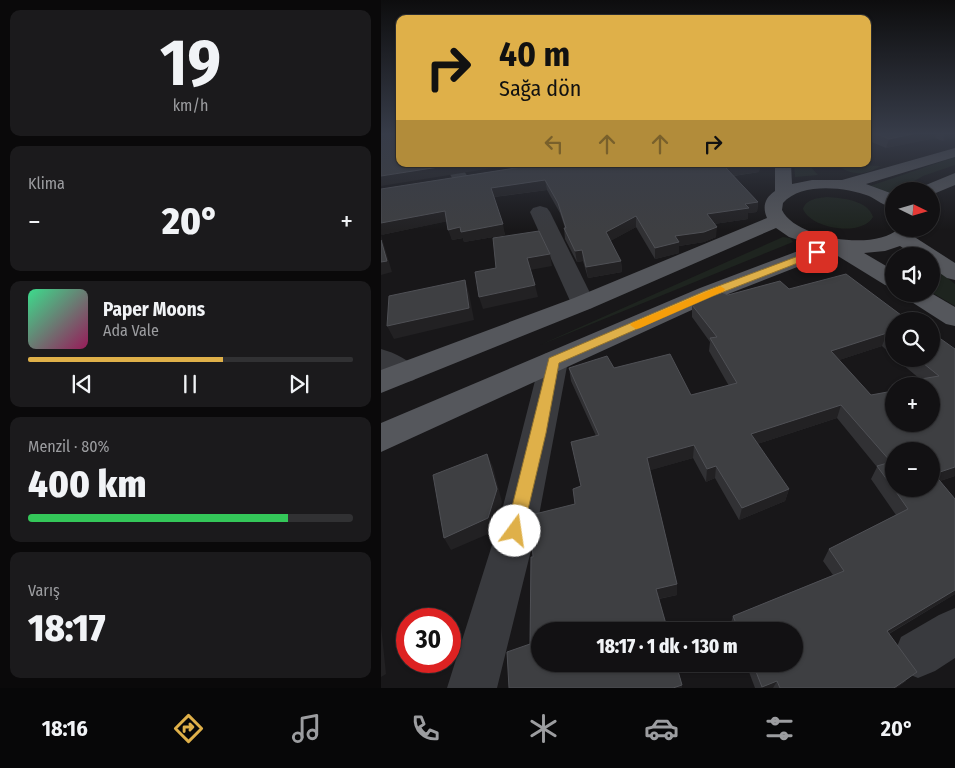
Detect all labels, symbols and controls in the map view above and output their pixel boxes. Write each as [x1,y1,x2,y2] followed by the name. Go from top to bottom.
[160,24,221,102] text: 19
[499,33,570,75] text: 40 m
[416,35,481,100] icon: right
[499,75,581,102] text: Sağa dön
[173,96,208,115] text: km/h
[540,130,568,158] icon: left
[593,130,621,158] icon: ahead
[646,130,674,158] icon: ahead
[699,130,727,158] icon: right
[28,174,65,193] text: Klima
[885,182,940,238] north arrow
[885,182,940,497] map controls
[162,198,219,244] text: 20°
[28,205,41,238] text: −
[340,205,353,238] text: +
[796,231,838,273] pin
[803,238,831,266] icon: arrive
[885,247,940,302] button: sound
[103,298,205,321] text: Paper Moons
[885,312,940,367] button: search
[103,321,159,340] text: Ada Vale
[68,370,96,398] icon: previous
[176,370,204,398] icon: pause
[285,370,313,398] icon: next
[885,377,940,432] button: +
[28,437,110,456] text: Menzil · 80%
[885,442,940,497] button: −
[28,461,146,507] text: 400 km
[488,504,540,556] position arrow
[28,581,60,600] text: Varış
[28,605,105,651] text: 18:17
[396,608,461,673] speed limit sign: 30
[596,635,738,658] text: 18:17 · 1 dk · 130 m
[171,711,206,746] icon: directions
[289,711,324,746] icon: music
[408,711,443,746] icon: phone
[526,711,561,746] icon: climate
[644,711,679,746] icon: car
[762,711,797,746] icon: filters
[42,715,88,742] text: 18:16
[881,715,913,742] text: 20°

